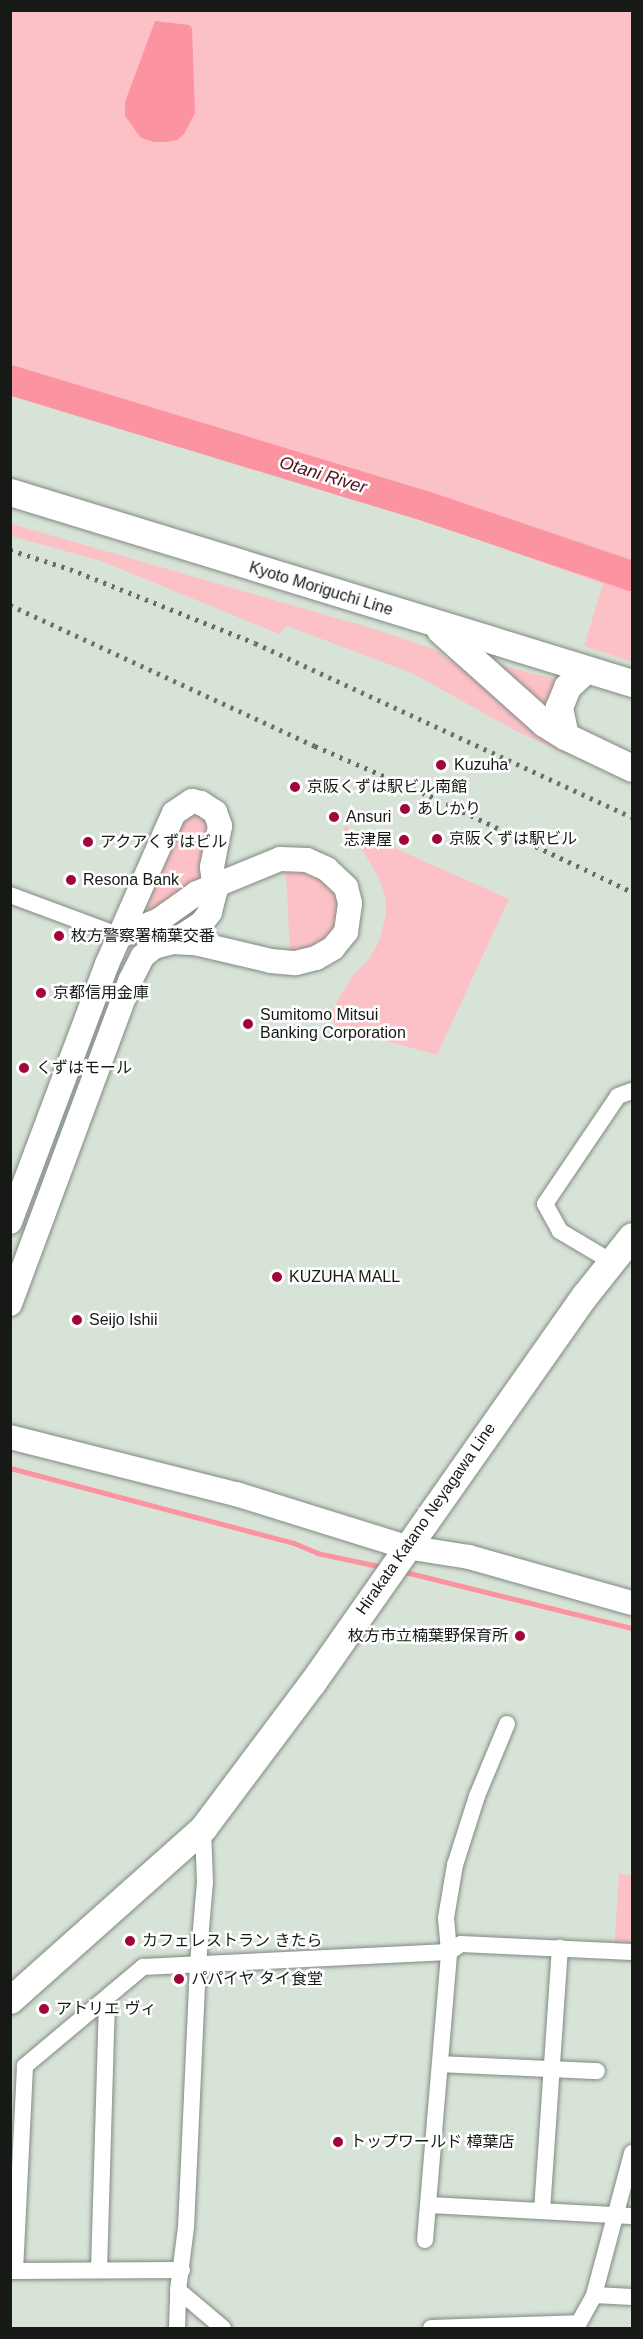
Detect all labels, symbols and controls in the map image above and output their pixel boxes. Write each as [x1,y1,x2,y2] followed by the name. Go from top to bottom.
[277,452,369,498] water label: Otani River
[247,558,395,620] street label: Kyoto Moriguchi Line
[454,755,508,775] place label: Kuzuha
[432,756,450,774] marker: Kuzuha
[307,777,467,797] place label: 京阪くずは駅ビル南館
[288,780,302,794] marker: 京阪くずは駅ビル南館
[417,799,481,819] place label: あしかり
[398,802,412,816] marker: あしかり
[346,807,391,827] place label: Ansuri
[327,810,341,824] marker: Ansuri
[449,829,577,849] place label: 京阪くずは駅ビル
[344,830,392,850] place label: 志津屋
[100,832,228,852] place label: アクアくずはビル
[430,832,444,846] marker: 京阪くずは駅ビル
[397,833,411,847] marker: 志津屋
[81,835,95,849] marker: アクアくずはビル
[83,870,179,890] place label: Resona Bank
[64,873,78,887] marker: Resona Bank
[71,926,215,946] place label: 枚方警察署楠葉交番
[52,929,66,943] marker: 枚方警察署楠葉交番
[53,983,149,1003] place label: 京都信用金庫
[34,986,48,1000] marker: 京都信用金庫
[260,1005,406,1043] place label: Sumitomo Mitsui Banking Corporation
[241,1017,255,1031] marker: Sumitomo Mitsui Banking Corporation
[36,1058,132,1078] place label: くずはモール
[17,1061,31,1075] marker: くずはモール
[289,1267,401,1287] place label: KUZUHA MALL
[270,1270,284,1284] marker: KUZUHA MALL
[89,1310,157,1330] place label: Seijo Ishii
[70,1313,84,1327] marker: Seijo Ishii
[352,1420,500,1618] street label: Hirakata Katano Neyagawa Line
[348,1626,508,1646] place label: 枚方市立楠葉野保育所
[513,1629,527,1643] marker: 枚方市立楠葉野保育所
[142,1931,322,1951] place label: カフェレストラン きたら
[123,1934,137,1948] marker: カフェレストラン きたら
[191,1969,323,1989] place label: パパイヤ タイ食堂
[172,1972,186,1986] marker: パパイヤ タイ食堂
[56,1999,156,2019] place label: アトリエ ヴィ
[37,2002,51,2016] marker: アトリエ ヴィ
[350,2132,514,2152] place label: トップワールド 樟葉店
[331,2135,345,2149] marker: トップワールド 樟葉店

